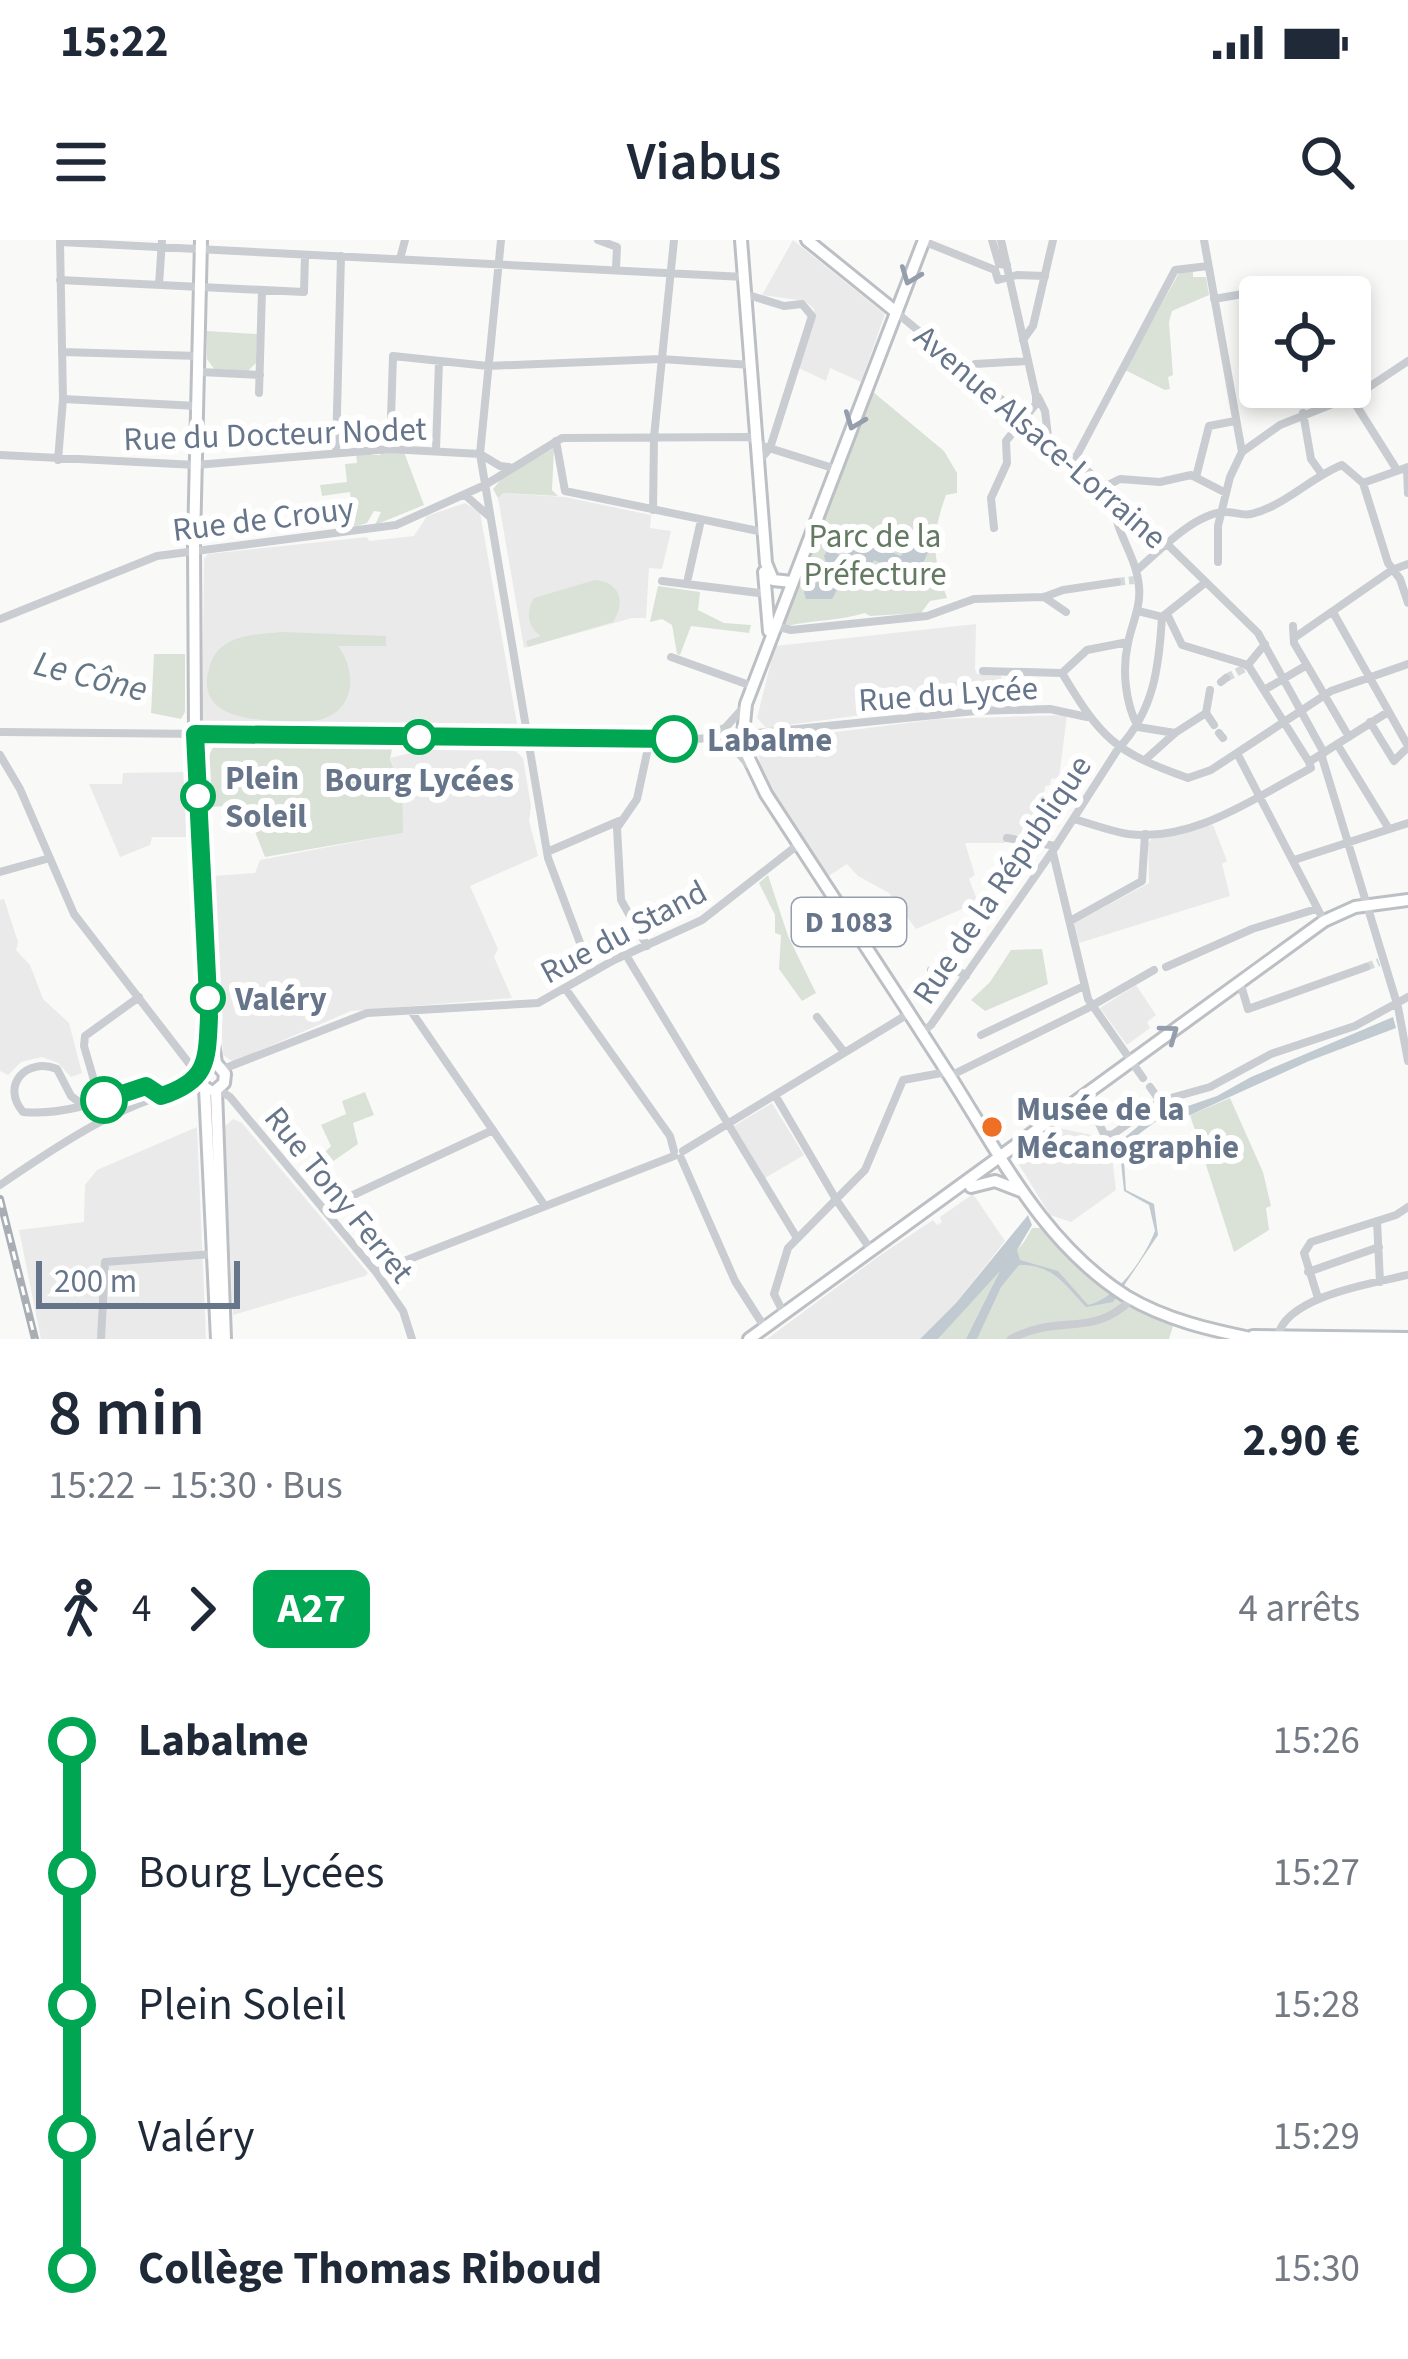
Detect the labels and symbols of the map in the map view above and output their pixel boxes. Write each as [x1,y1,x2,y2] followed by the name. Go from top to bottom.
[899,265,924,286] one-way arrow
[903,314,1177,560] street label: Avenue Alsace-Lorraine
[123,406,427,463] street label: Rue du Docteur Nodet
[843,410,868,431] one-way arrow
[170,485,357,554] street label: Rue de Crouy
[803,513,947,598] park label: Parc de la Préfecture
[29,638,153,715] water label: Le Cône
[857,665,1039,724] street label: Rue du Lycée
[652,717,696,761] marker: Labalme
[707,717,832,764] place label: Labalme
[403,721,435,753] marker: Bourg Lycées
[901,746,1103,1014] street label: Rue de la République
[225,755,307,840] place label: Plein Soleil
[324,757,514,804] place label: Bourg Lycées
[182,780,214,812] marker: Plein Soleil
[532,869,715,996] street label: Rue du Stand
[792,898,906,946] road number: D 1083
[234,976,327,1023] place label: Valéry
[192,982,224,1014] marker: Valéry
[1157,1026,1178,1048] one-way arrow
[82,1078,126,1122] unlabelled marker
[1016,1086,1239,1171] place label: Musée de la Mécanographie
[253,1097,425,1293] street label: Rue Tony Ferret
[979,1114,1005,1140] marker: Musée de la Mécanographie
[36,1255,240,1308] scale bar

